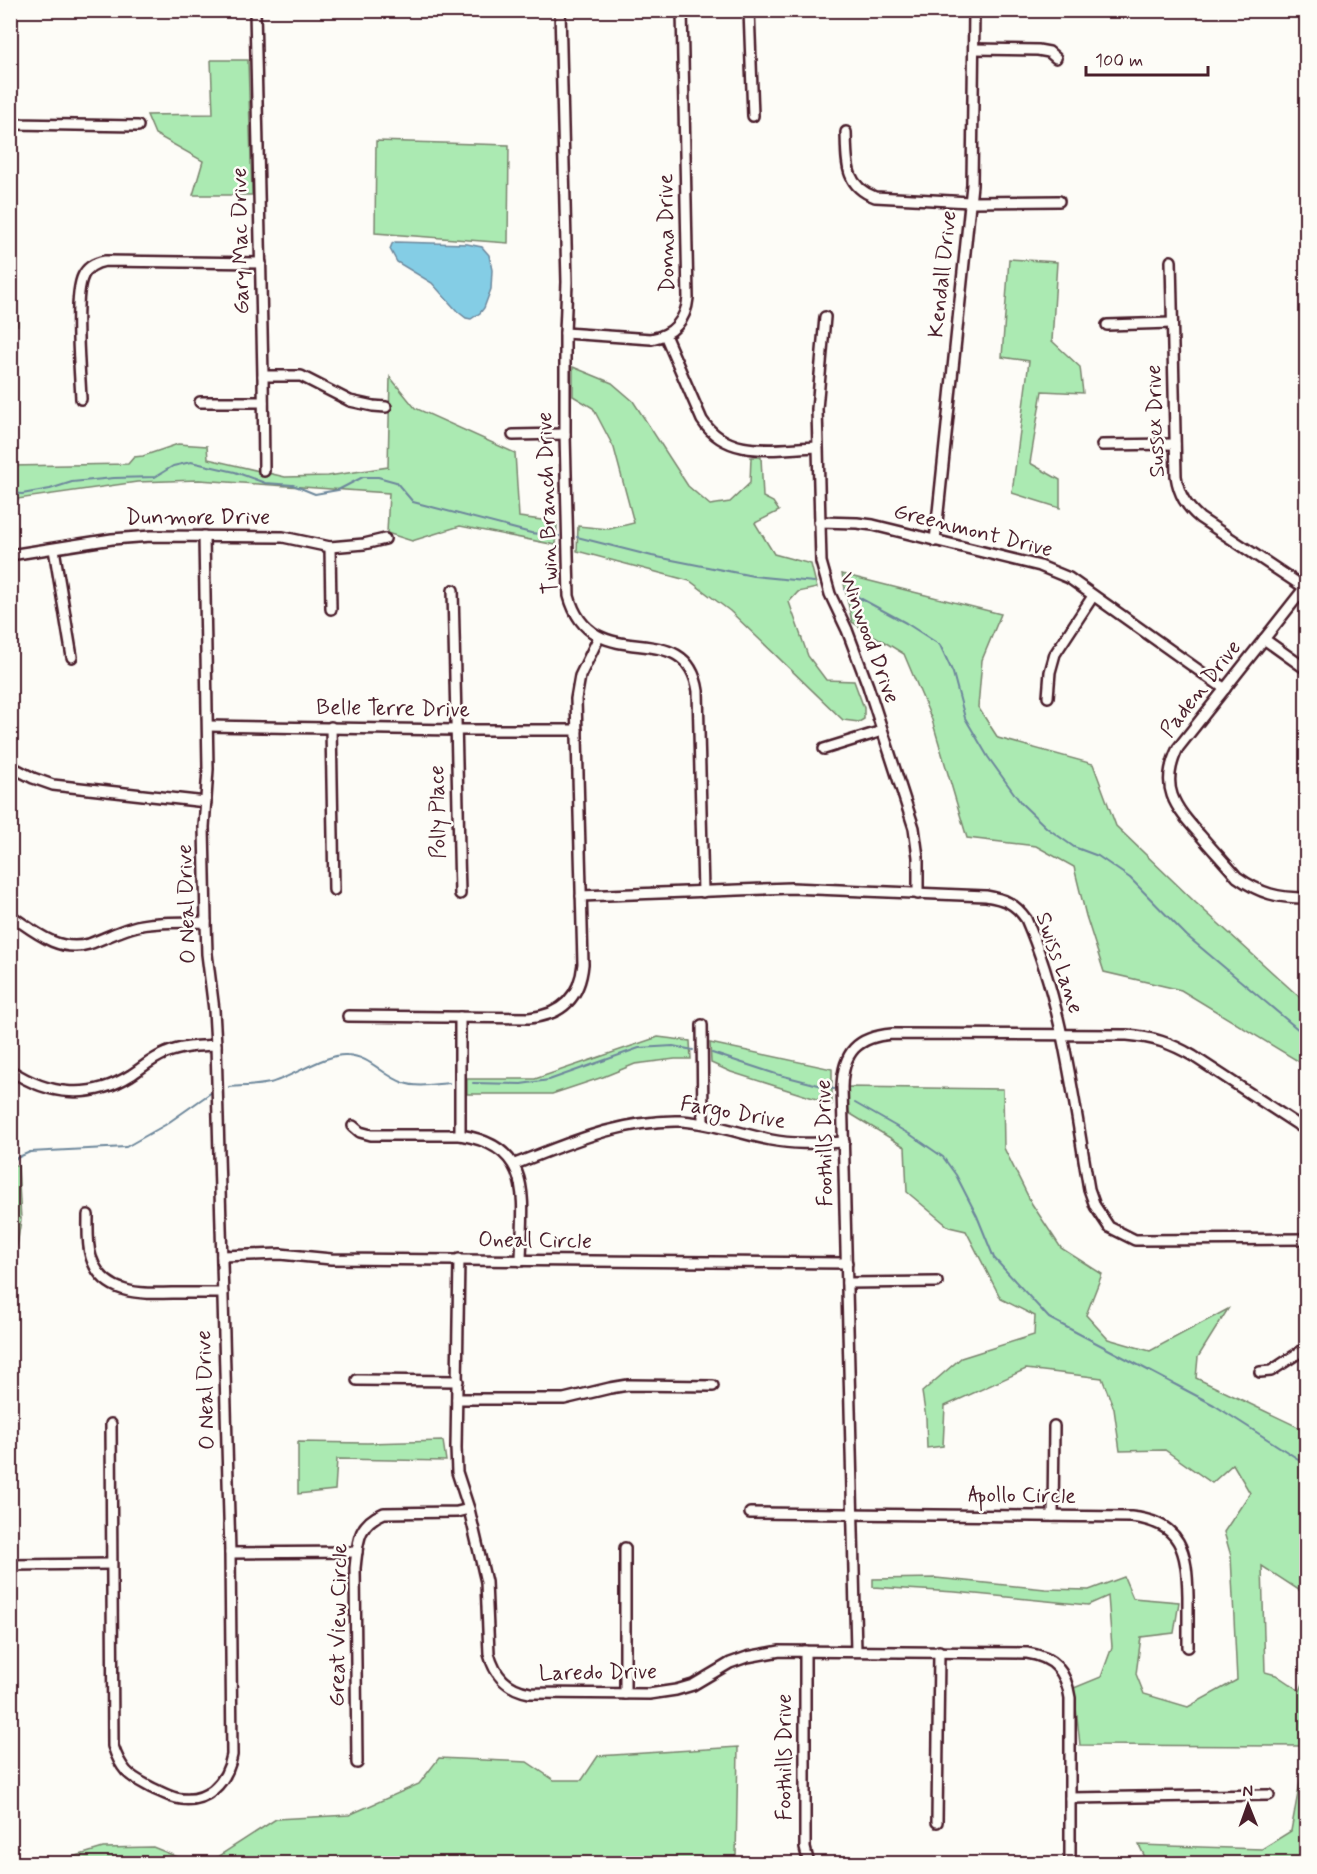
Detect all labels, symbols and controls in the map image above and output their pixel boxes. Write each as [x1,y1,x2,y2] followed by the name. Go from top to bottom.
[1086,39,1208,77] scale bar
[1095,49,1143,73] text: 100 m
[226,167,256,315] street label: Gary Mac Drive
[652,173,682,293] street label: Donna Drive
[922,209,964,339] street label: Kendall Drive
[1140,364,1172,478] street label: Sussex Drive
[531,411,565,595] street label: Twin Branch Drive
[890,498,1056,564] street label: Greenmont Drive
[126,504,270,532] street label: Dunmore Drive
[832,569,906,707] street label: Winwood Drive
[1154,635,1248,743] street label: Paden Drive
[316,694,470,724] street label: Belle Terre Drive
[423,765,453,859] street label: Polly Place
[171,843,203,965] street label: O Neal Drive
[1029,908,1089,1018] street label: Swiss Lane
[810,1079,840,1207] street label: Foothills Drive
[678,1090,788,1139] street label: Fargo Drive
[478,1226,592,1256] street label: Oneal Circle
[190,1329,222,1451] street label: O Neal Drive
[968,1481,1076,1513] street label: Apollo Circle
[324,1543,354,1707] street label: Great View Circle
[539,1658,657,1688] street label: Laredo Drive
[771,1693,799,1821] street label: Foothills Drive
[1218,1775,1278,1835] north arrow
[1242,1781,1253,1802] text: N

